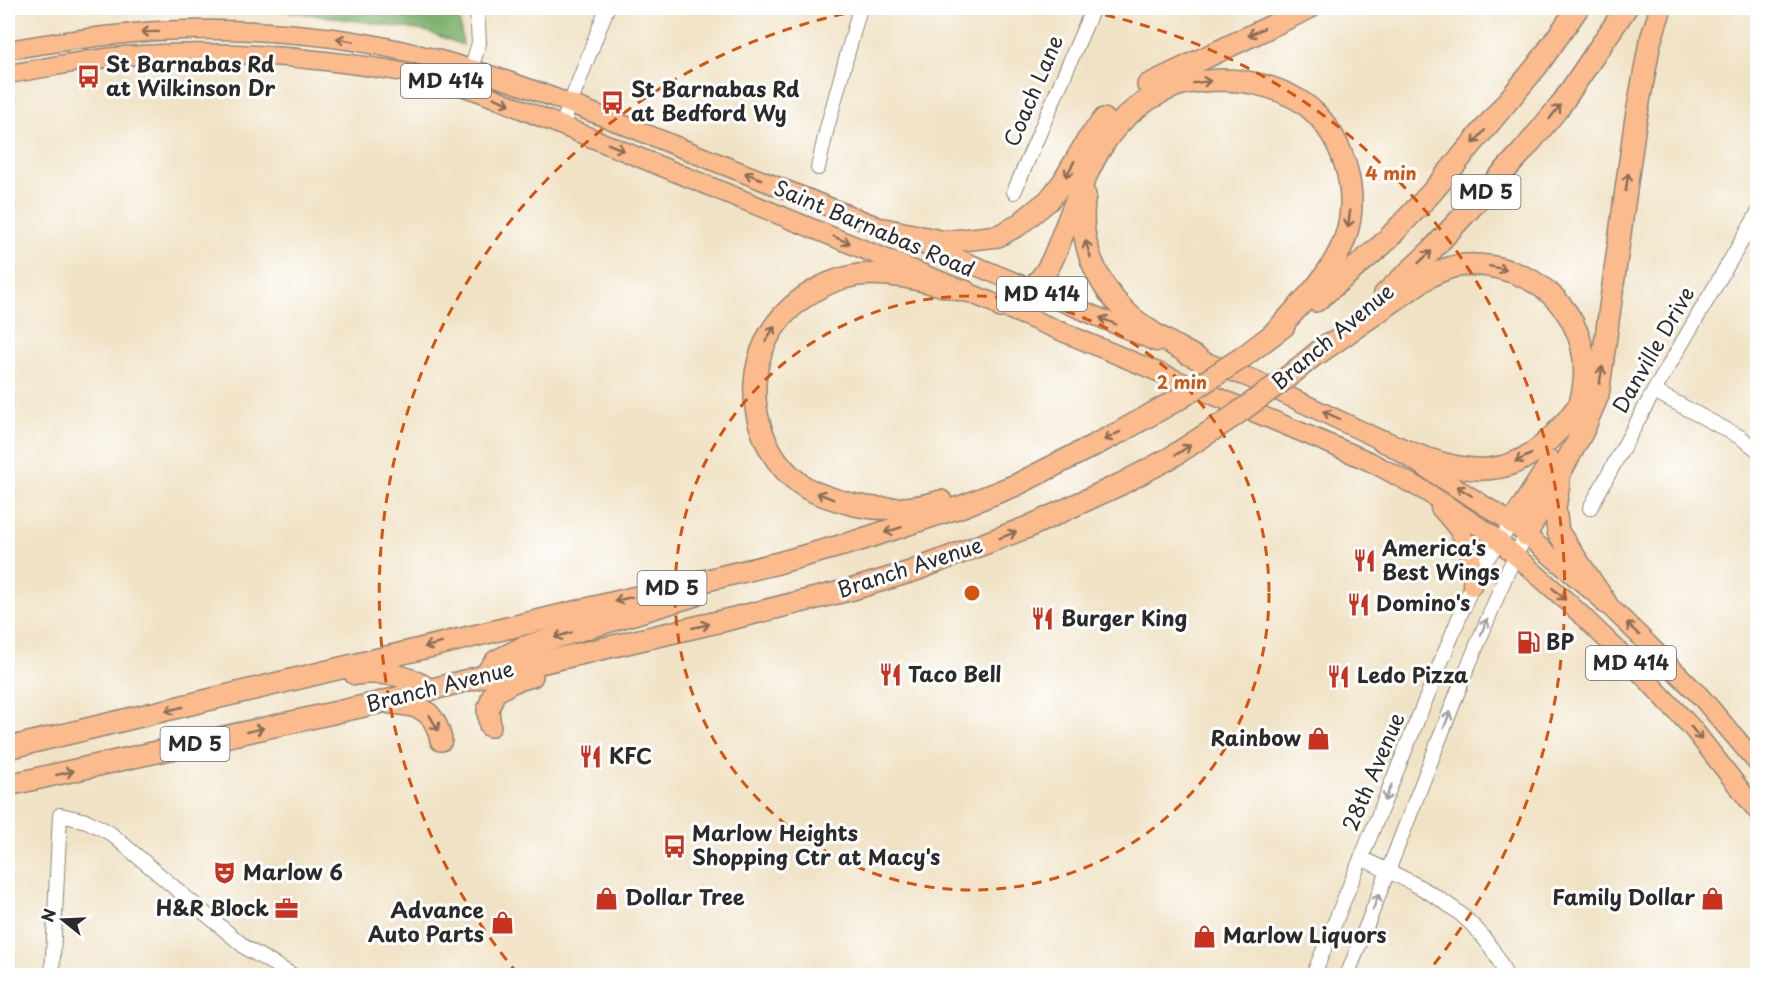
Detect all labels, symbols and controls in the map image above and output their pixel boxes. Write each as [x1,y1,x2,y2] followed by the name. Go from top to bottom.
[141,26,161,38] one-way arrow
[1248,27,1266,39] one-way arrow
[994,29,1070,151] street label: Coach Lane
[336,34,355,45] one-way arrow
[106,47,276,103] place label: St Barnabas Rd at Wilkinson Dr
[75,64,101,90] bus stop icon: St Barnabas Rd at Wilkinson Dr
[401,64,491,98] road number: MD 414
[631,72,800,128] place label: St Barnabas Rd at Bedford Wy
[1191,76,1211,87] one-way arrow
[600,89,626,115] bus stop icon: St Barnabas Rd at Bedford Wy
[493,96,511,107] one-way arrow
[1548,105,1561,121] one-way arrow
[1472,130,1486,145] one-way arrow
[606,142,625,153] one-way arrow
[1365,159,1417,186] text: 4 min
[1064,160,1076,177] one-way arrow
[744,170,762,181] one-way arrow
[769,170,980,284] street label: Saint Barnabas Road
[1622,173,1633,193] one-way arrow
[1452,175,1520,209] road number: MD 5
[1344,208,1355,228] one-way arrow
[832,235,851,246] one-way arrow
[1081,240,1092,259] one-way arrow
[1417,250,1432,265] one-way arrow
[1488,263,1507,275] one-way arrow
[1264,275,1400,396] street label: Branch Avenue
[997,277,1087,311] road number: MD 414
[1603,280,1701,418] street label: Danville Drive
[1099,315,1117,326] one-way arrow
[765,326,777,343] one-way arrow
[1595,366,1606,386] one-way arrow
[1157,368,1207,395] text: 2 min
[1322,409,1340,421] one-way arrow
[1104,431,1122,442] one-way arrow
[1174,443,1191,455] one-way arrow
[1515,453,1533,464] one-way arrow
[1456,485,1473,497] one-way arrow
[817,490,835,501] one-way arrow
[884,525,903,536] one-way arrow
[833,528,986,605] street label: Branch Avenue
[998,529,1017,540] one-way arrow
[1381,531,1500,587] place label: America's Best Wings
[1351,548,1377,574] restaurant icon: America's Best Wings
[638,571,706,605] road number: MD 5
[962,583,982,603] centre of rings
[1376,586,1470,618] place label: Domino's
[1551,587,1566,601] one-way arrow
[1345,591,1371,617] restaurant icon: Domino's
[613,594,632,606] one-way arrow
[1061,601,1187,633] place label: Burger King
[1030,606,1056,632] restaurant icon: Burger King
[1479,618,1490,636] one-way arrow
[691,620,710,632] one-way arrow
[1625,622,1640,636] one-way arrow
[1546,625,1574,657] place label: BP
[554,630,573,641] one-way arrow
[1515,630,1541,656] fuel station icon: BP
[424,640,443,652] one-way arrow
[1586,646,1676,680] road number: MD 414
[362,651,517,719] street label: Branch Avenue
[908,657,1001,689] place label: Taco Bell
[1357,658,1468,690] place label: Ledo Pizza
[877,662,903,688] restaurant icon: Taco Bell
[1326,663,1352,689] restaurant icon: Ledo Pizza
[165,703,184,715] one-way arrow
[1333,707,1411,835] street label: 28th Avenue
[1442,711,1453,730] one-way arrow
[428,714,440,731] one-way arrow
[1211,721,1301,753] place label: Rainbow
[245,724,264,736] one-way arrow
[1689,725,1702,741] one-way arrow
[1306,726,1332,752] shop icon: Rainbow
[160,727,230,761] road number: MD 5
[609,739,652,771] place label: KFC
[578,744,604,770] restaurant icon: KFC
[55,766,74,778] one-way arrow
[1382,784,1393,802] one-way arrow
[692,816,940,872] place label: Marlow Heights Shopping Ctr at Macy's
[661,833,687,859] bus stop icon: Marlow Heights Shopping Ctr at Macy's
[243,855,343,887] place label: Marlow 6
[212,860,238,886] theatre icon: Marlow 6
[625,880,745,912] place label: Dollar Tree
[1552,880,1695,912] place label: Family Dollar
[594,885,620,911] shop icon: Dollar Tree
[1700,885,1726,911] shop icon: Family Dollar
[33,890,93,950] north arrow
[156,891,269,923] place label: H&R Block
[368,893,484,949] place label: Advance Auto Parts
[1371,893,1382,911] one-way arrow
[274,896,300,922] office icon: H&R Block
[34,905,61,925] text: N
[489,910,515,936] shop icon: Advance Auto Parts
[1223,918,1387,950] place label: Marlow Liquors
[1192,923,1218,949] shop icon: Marlow Liquors

